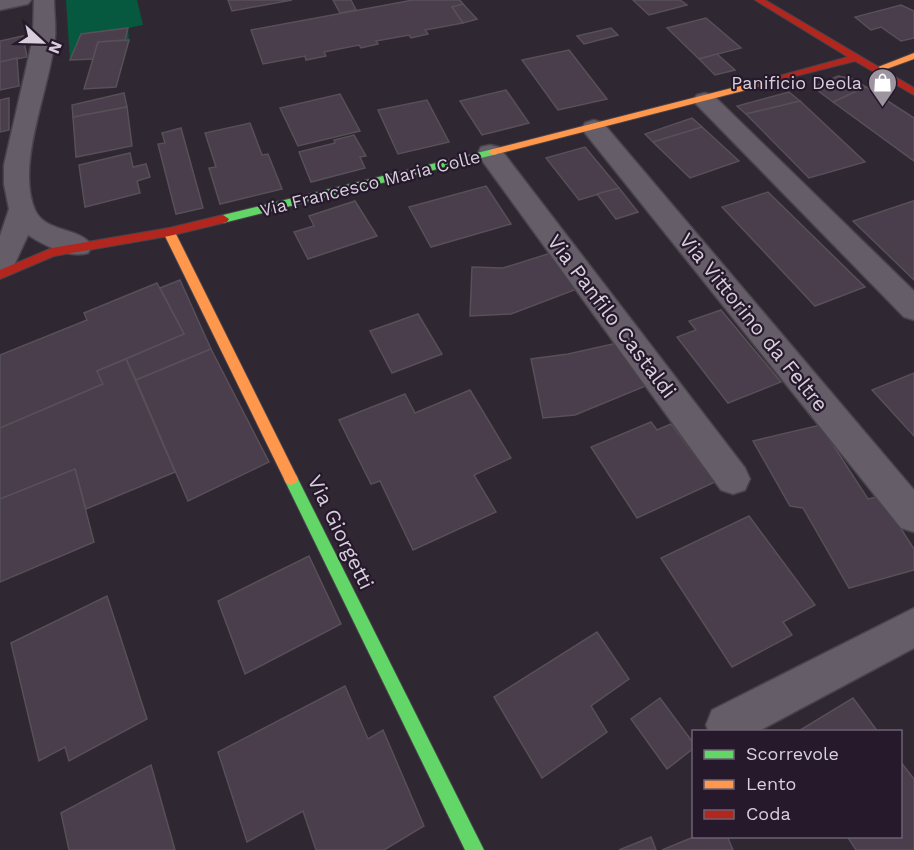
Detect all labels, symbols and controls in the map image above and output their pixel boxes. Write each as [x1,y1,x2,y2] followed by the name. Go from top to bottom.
[12,12,72,72] north arrow
[44,38,66,56] text: N
[867,66,899,108] shop icon: Panificio Deola
[731,72,862,93] place label: Panificio Deola
[258,145,482,221] street label: Via Francesco Maria Colle
[674,228,834,416] street label: Via Vittorino da Feltre
[542,229,682,403] street label: Via Panfilo Castaldi
[303,471,379,593] street label: Via Giorgetti
[692,730,902,838] legend
[746,743,839,764] text: Scorrevole
[746,773,796,794] text: Lento
[746,803,791,824] text: Coda

